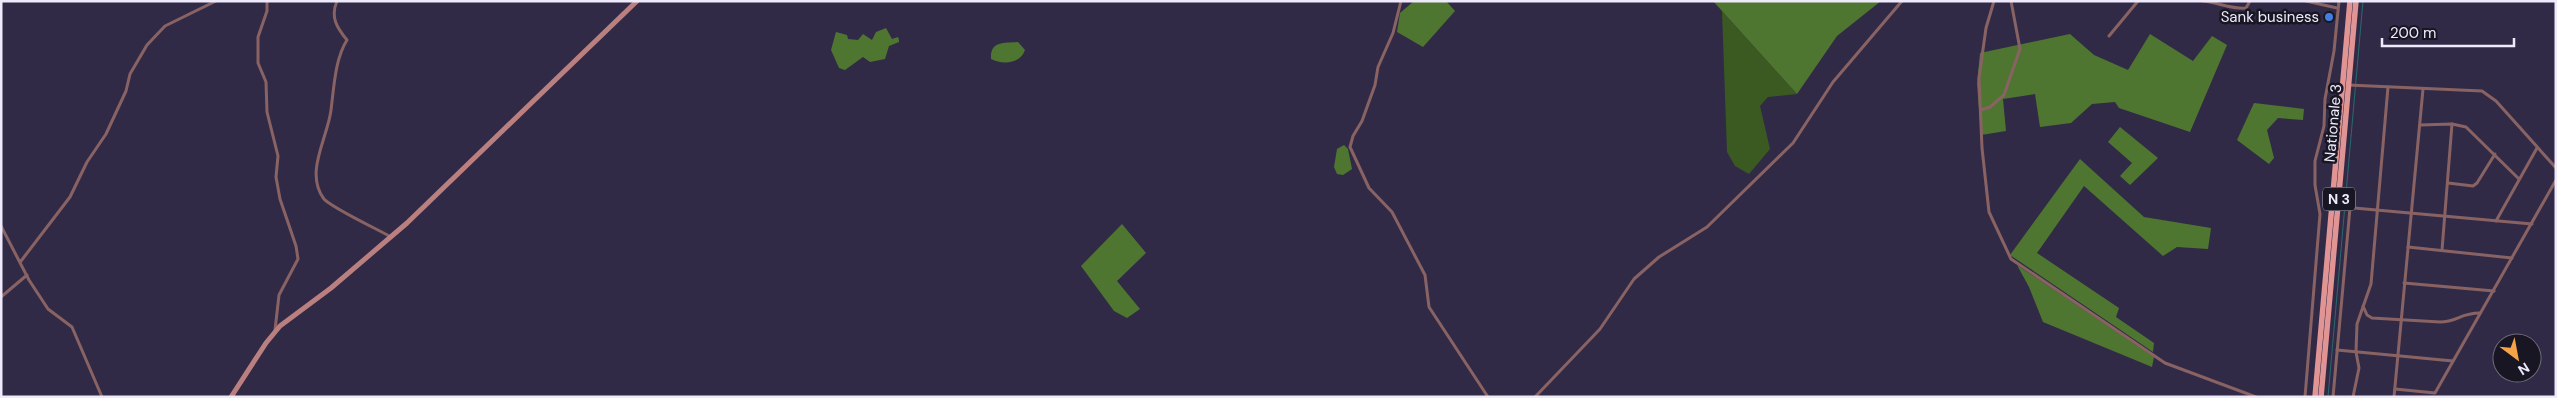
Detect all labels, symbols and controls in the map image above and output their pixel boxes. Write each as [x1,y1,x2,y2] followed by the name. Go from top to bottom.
[2221,7,2319,27] place label: Sank business
[2323,11,2335,23] marker: Sank business
[2382,15,2514,47] scale bar
[2390,23,2436,43] text: 200 m
[2320,83,2346,163] street label: Nationale 3
[2323,188,2355,210] road number: N 3
[2492,333,2542,383] north arrow
[2515,359,2533,379] text: N

